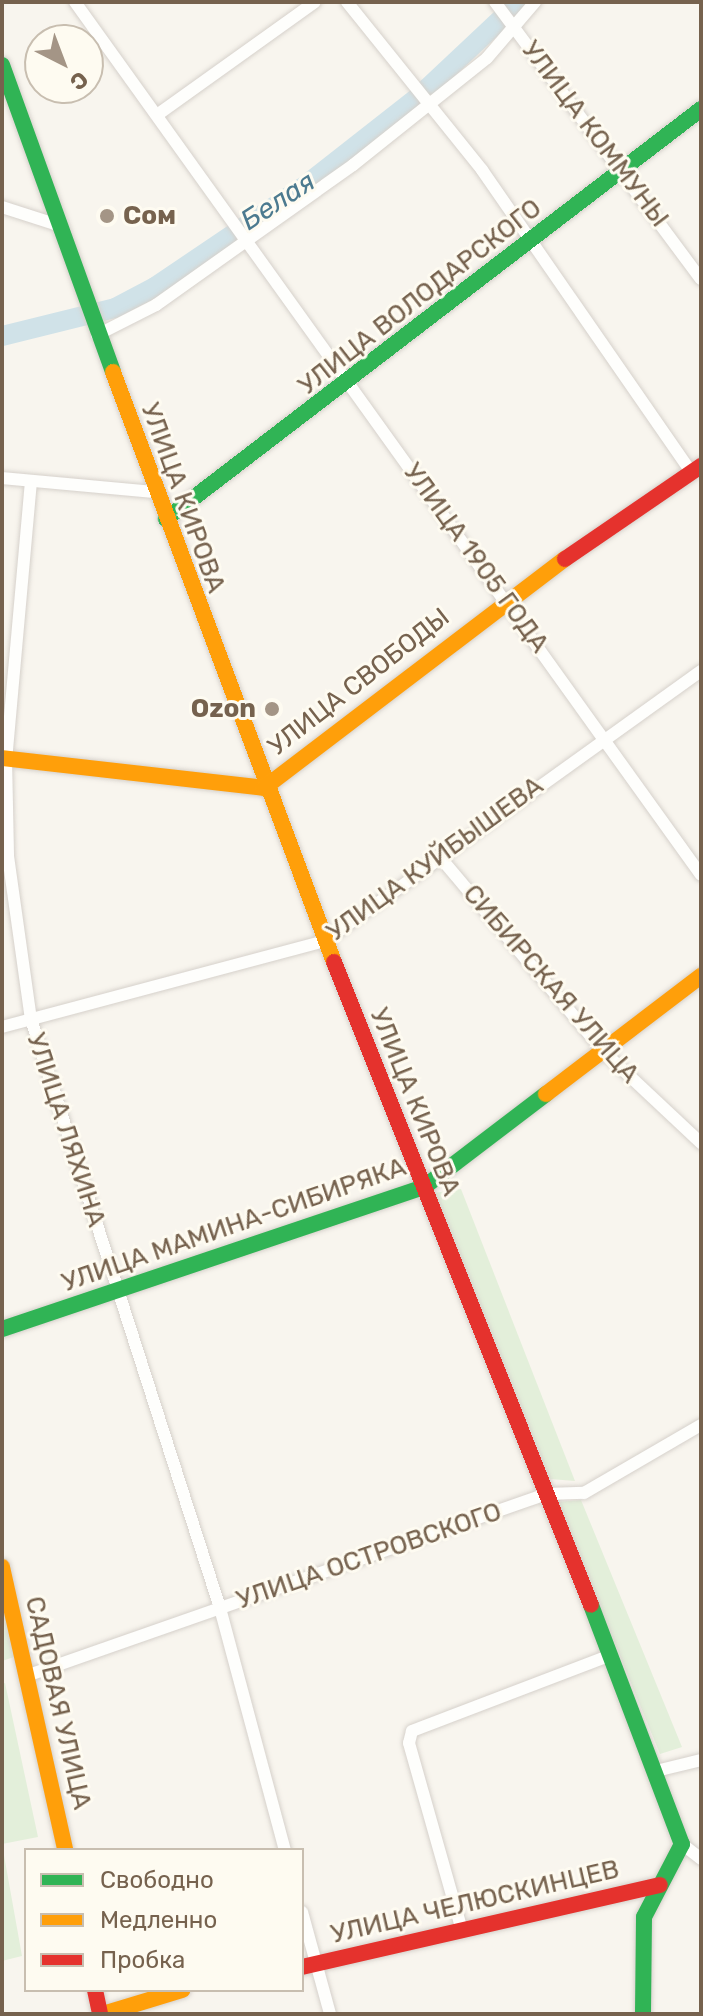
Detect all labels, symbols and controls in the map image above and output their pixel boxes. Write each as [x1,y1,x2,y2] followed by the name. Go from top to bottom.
[24,24,104,104] north arrow
[515,35,675,233] street label: УЛИЦА КОММУНЫ
[64,66,94,96] text: С
[235,165,321,237] water label: Белая
[292,192,548,402] street label: УЛИЦА ВОЛОДАРСКОГО
[123,200,176,232] place label: Сом
[98,207,116,225] marker: Сом
[134,399,232,597] street label: УЛИЦА КИРОВА
[397,457,555,659] street label: УЛИЦА 1905 ГОДА
[262,602,456,762] street label: УЛИЦА СВОБОДЫ
[191,693,256,725] place label: Ozon
[263,700,281,718] marker: Ozon
[321,770,549,948] street label: УЛИЦА КУЙБЫШЕВА
[456,878,646,1090] street label: СИБИРСКАЯ УЛИЦА
[363,1003,467,1201] street label: УЛИЦА КИРОВА
[20,1029,112,1231] street label: УЛИЦА ЛЯХИНА
[58,1151,410,1299] street label: УЛИЦА МАМИНА-СИБИРЯКА
[232,1496,506,1616] street label: УЛИЦА ОСТРОВСКОГО
[18,1593,98,1813] street label: САДОВАЯ УЛИЦА
[24,1848,304,1992] legend
[328,1854,622,1950] street label: УЛИЦА ЧЕЛЮСКИНЦЕВ
[100,1866,214,1894] text: Свободно
[100,1906,217,1934] text: Медленно
[100,1946,185,1974] text: Пробка

